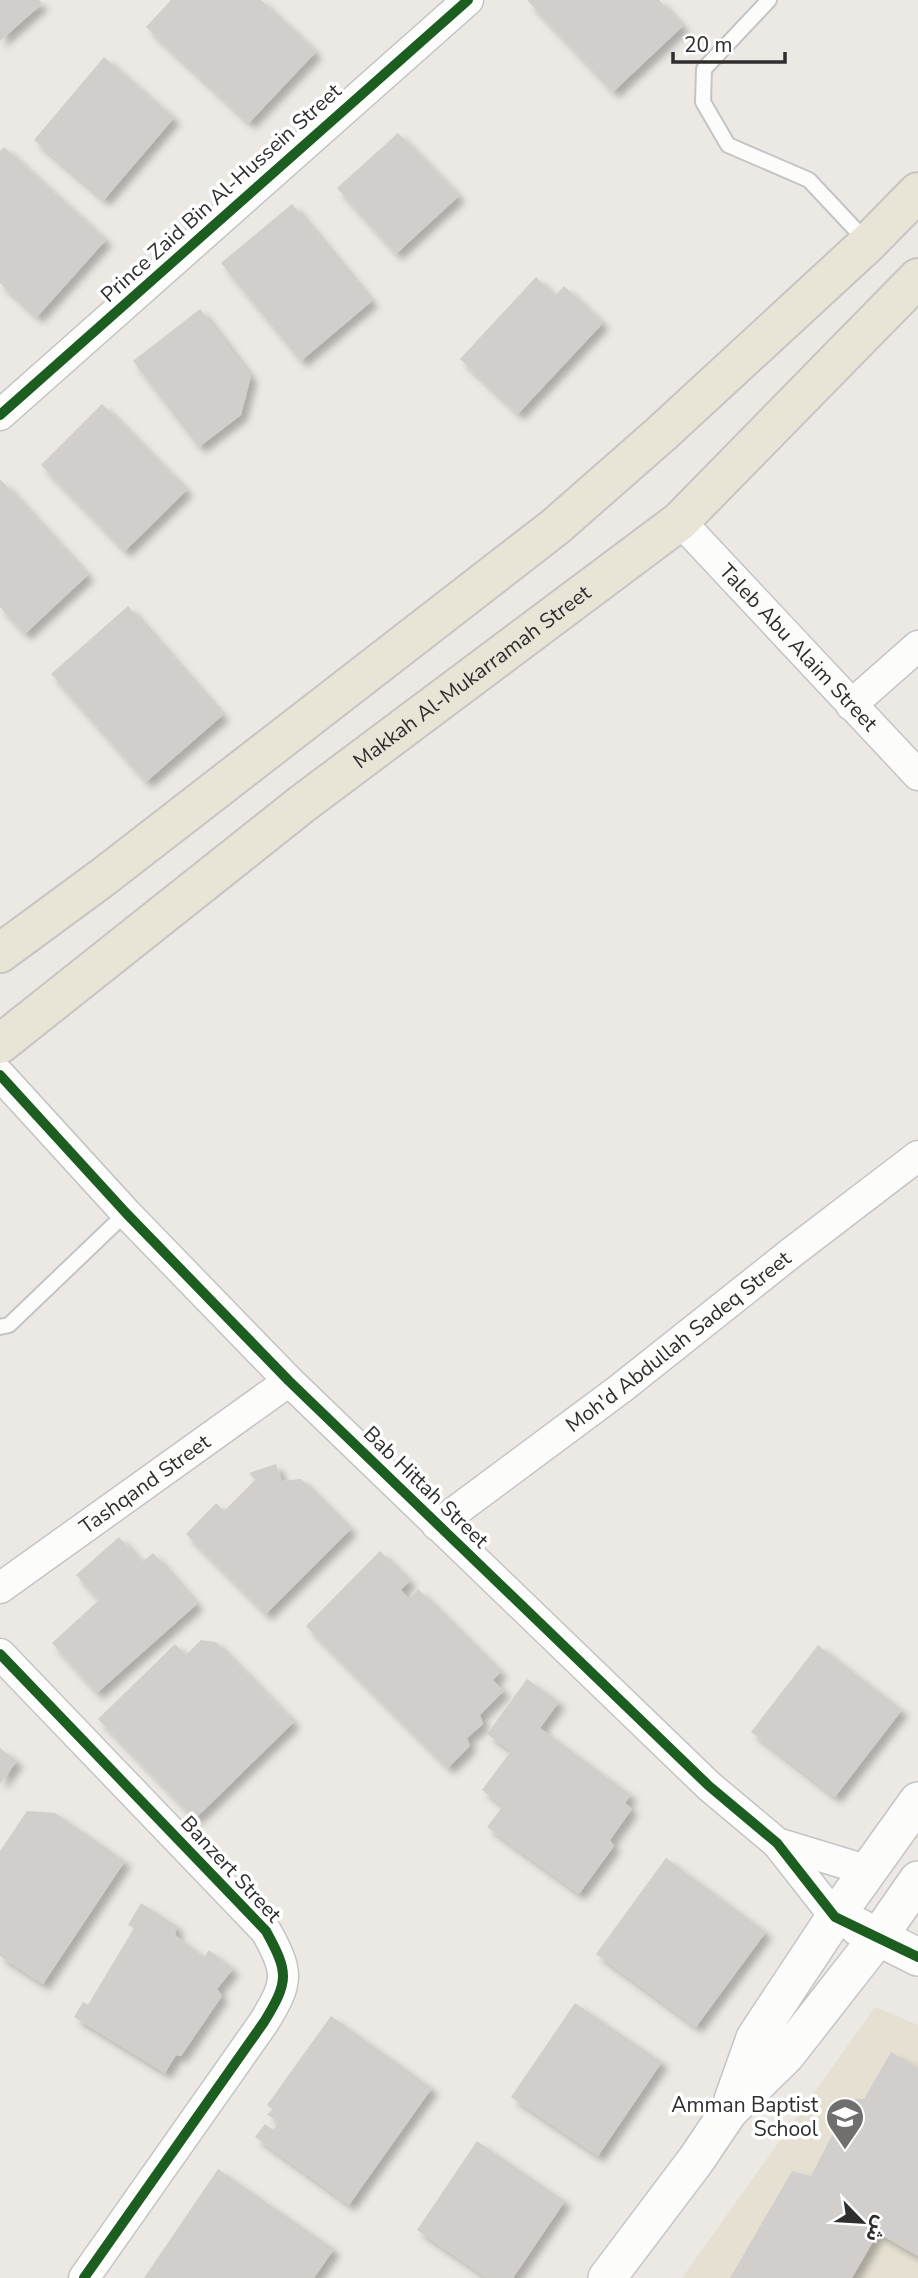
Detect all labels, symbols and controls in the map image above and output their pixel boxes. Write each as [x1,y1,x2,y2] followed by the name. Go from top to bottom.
[673,21,785,65] scale bar
[684,31,733,59] text: 20 m
[95,77,348,309] street label: Prince Zaid Bin Al-Hussein Street
[713,557,884,738] street label: Taleb Abu Alaim Street
[347,578,597,775] street label: Makkah Al-Mukarramah Street
[560,1244,797,1439] street label: Moh'd Abdullah Sadeq Street
[357,1420,495,1554] street label: Bab Hittah Street
[74,1428,216,1541] street label: Tashqand Street
[174,1810,288,1929] street label: Banzert Street
[671,2091,819,2143] place label: Amman Baptist School
[824,2096,866,2151] school or university icon: Amman Baptist School
[827,2187,897,2257] north arrow
[859,2211,894,2246] text: ش

